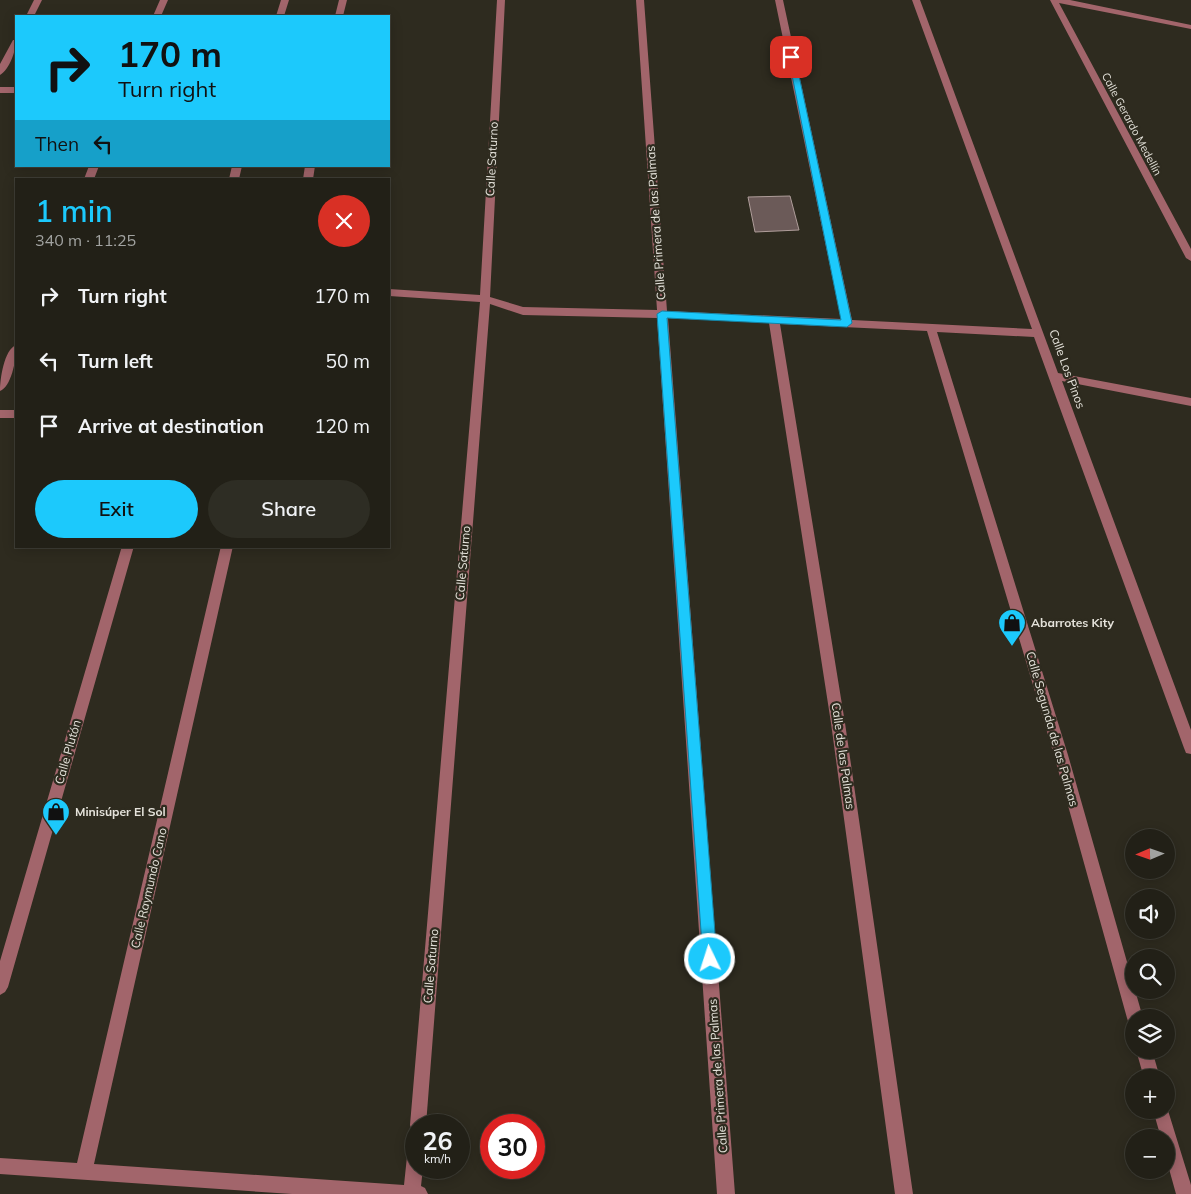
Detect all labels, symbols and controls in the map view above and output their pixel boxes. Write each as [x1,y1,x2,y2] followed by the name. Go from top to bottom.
[118,32,222,76] text: 170 m
[35,35,100,100] icon: right
[770,36,812,78] pin
[777,43,805,71] icon: arrive
[1099,70,1165,178] street label: Calle Gerardo Medellín
[118,75,216,103] text: Turn right
[482,121,501,197] street label: Calle Saturno
[89,130,117,158] icon: left
[35,132,79,156] text: Then
[643,145,668,301] street label: Calle Primera de las Palmas
[35,192,113,230] text: 1 min
[318,195,370,247] button: close
[35,230,136,250] text: 340 m · 11:25
[35,282,63,310] icon: right
[78,284,167,308] text: Turn right
[314,284,370,308] text: 170 m
[1046,327,1089,411] street label: Calle Los Pinos
[35,347,63,375] icon: left
[78,349,153,373] text: Turn left
[326,349,370,373] text: 50 m
[35,412,63,440] icon: arrive
[78,414,264,438] text: Arrive at destination
[314,414,370,438] text: 120 m
[35,480,198,538] button: Exit
[208,480,370,538] button: Share
[452,525,473,601] street label: Calle Saturno
[997,608,1027,647] shop icon: Abarrotes Kity
[1031,615,1114,630] place label: Abarrotes Kity
[1023,650,1082,808] street label: Calle Segunda de las Palmas
[829,701,858,810] street label: Calle de las Palmas
[51,718,84,786] street label: Calle Plutón
[41,797,71,836] shop icon: Minisúper El Sol
[75,804,166,819] place label: Minisúper El Sol
[127,826,170,950] street label: Calle Raymundo Cano
[1125,829,1175,879] north arrow
[1125,829,1175,1179] map controls
[1125,889,1175,939] button: sound
[420,928,441,1004] street label: Calle Saturno
[683,932,735,984] position arrow
[1125,949,1175,999] button: search
[705,998,730,1154] street label: Calle Primera de las Palmas
[1125,1009,1175,1059] button: layers
[1125,1069,1175,1119] button: +
[480,1114,545,1179] speed limit sign: 30
[422,1125,453,1156] text: 26
[1125,1129,1175,1179] button: −
[424,1151,451,1166] text: km/h

